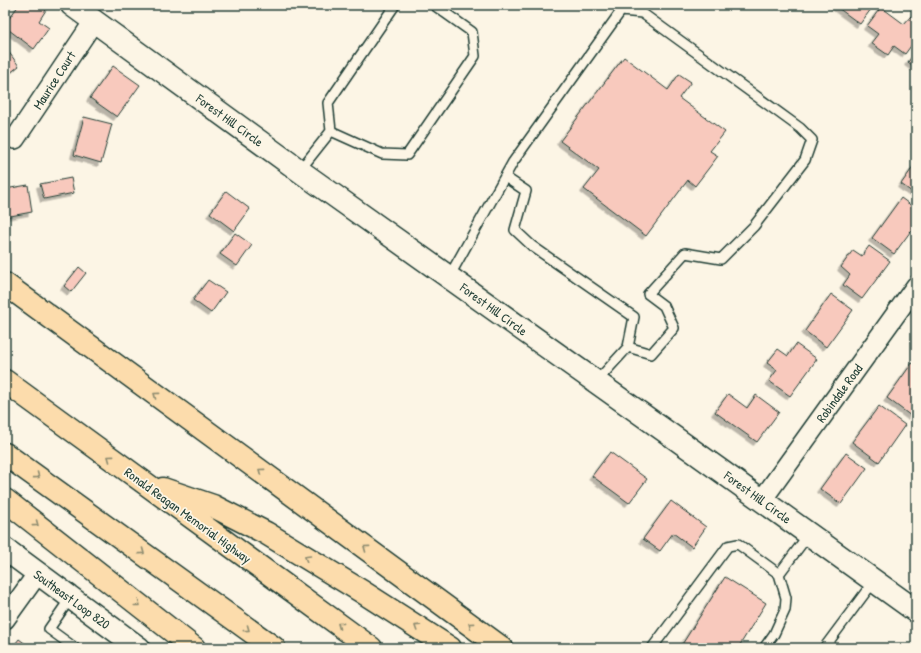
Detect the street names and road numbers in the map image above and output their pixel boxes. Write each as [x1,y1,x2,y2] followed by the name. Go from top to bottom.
[28,47,80,113] street label: Maurice Court
[192,89,267,151] street label: Forest Hill Circle
[456,278,531,340] street label: Forest Hill Circle
[812,360,866,426] street label: Robindale Road
[121,463,256,567] street label: Ronald Reagan Memorial Highway
[720,466,795,528] street label: Forest Hill Circle
[30,565,114,633] street label: Southeast Loop 820

